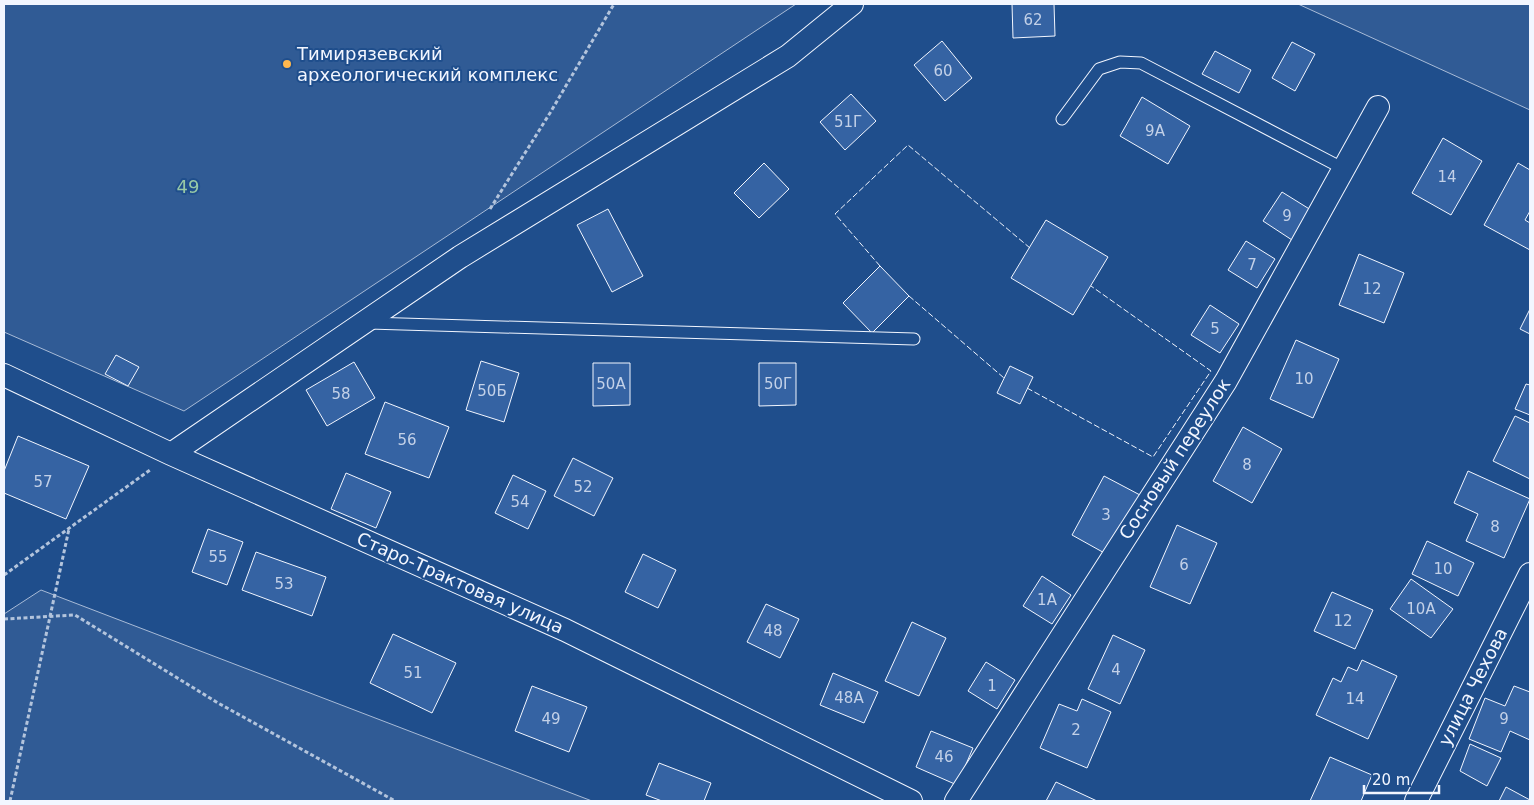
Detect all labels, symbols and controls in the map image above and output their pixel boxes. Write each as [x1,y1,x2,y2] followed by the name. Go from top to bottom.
[1023,11,1043,29] house number: 62
[296,43,558,85] place label: Тимирязевский археологический комплекс
[281,58,293,70] marker: Тимирязевский археологический комплекс
[933,62,953,80] house number: 60
[834,113,862,131] house number: 51Г
[1145,122,1166,140] house number: 9А
[1437,168,1457,186] house number: 14
[177,176,199,197] park label: 49
[1282,207,1292,225] house number: 9
[1247,256,1257,274] house number: 7
[1362,280,1382,298] house number: 12
[1210,320,1220,338] house number: 5
[1294,370,1314,388] house number: 10
[1115,374,1235,543] street label: Сосновый переулок
[596,375,626,393] house number: 50А
[764,375,792,393] house number: 50Г
[477,382,507,400] house number: 50Б
[331,385,351,403] house number: 58
[397,431,417,449] house number: 56
[1242,456,1252,474] house number: 8
[33,473,53,491] house number: 57
[573,478,593,496] house number: 52
[510,493,530,511] house number: 54
[1101,506,1111,524] house number: 3
[1490,518,1500,536] house number: 8
[354,527,567,638] street label: Старо-Трактовая улица
[208,548,228,566] house number: 55
[1179,556,1189,574] house number: 6
[1433,560,1453,578] house number: 10
[274,575,294,593] house number: 53
[1037,591,1058,609] house number: 1А
[1406,600,1436,618] house number: 10А
[1333,612,1353,630] house number: 12
[763,622,783,640] house number: 48
[1434,624,1511,749] street label: улица Чехова
[1111,661,1121,679] house number: 4
[403,664,423,682] house number: 51
[987,677,997,695] house number: 1
[834,689,864,707] house number: 48А
[1345,690,1365,708] house number: 14
[541,710,561,728] house number: 49
[1499,710,1509,728] house number: 9
[1071,721,1081,739] house number: 2
[934,748,954,766] house number: 46
[1364,762,1439,794] scale bar
[1372,771,1410,789] text: 20 m

